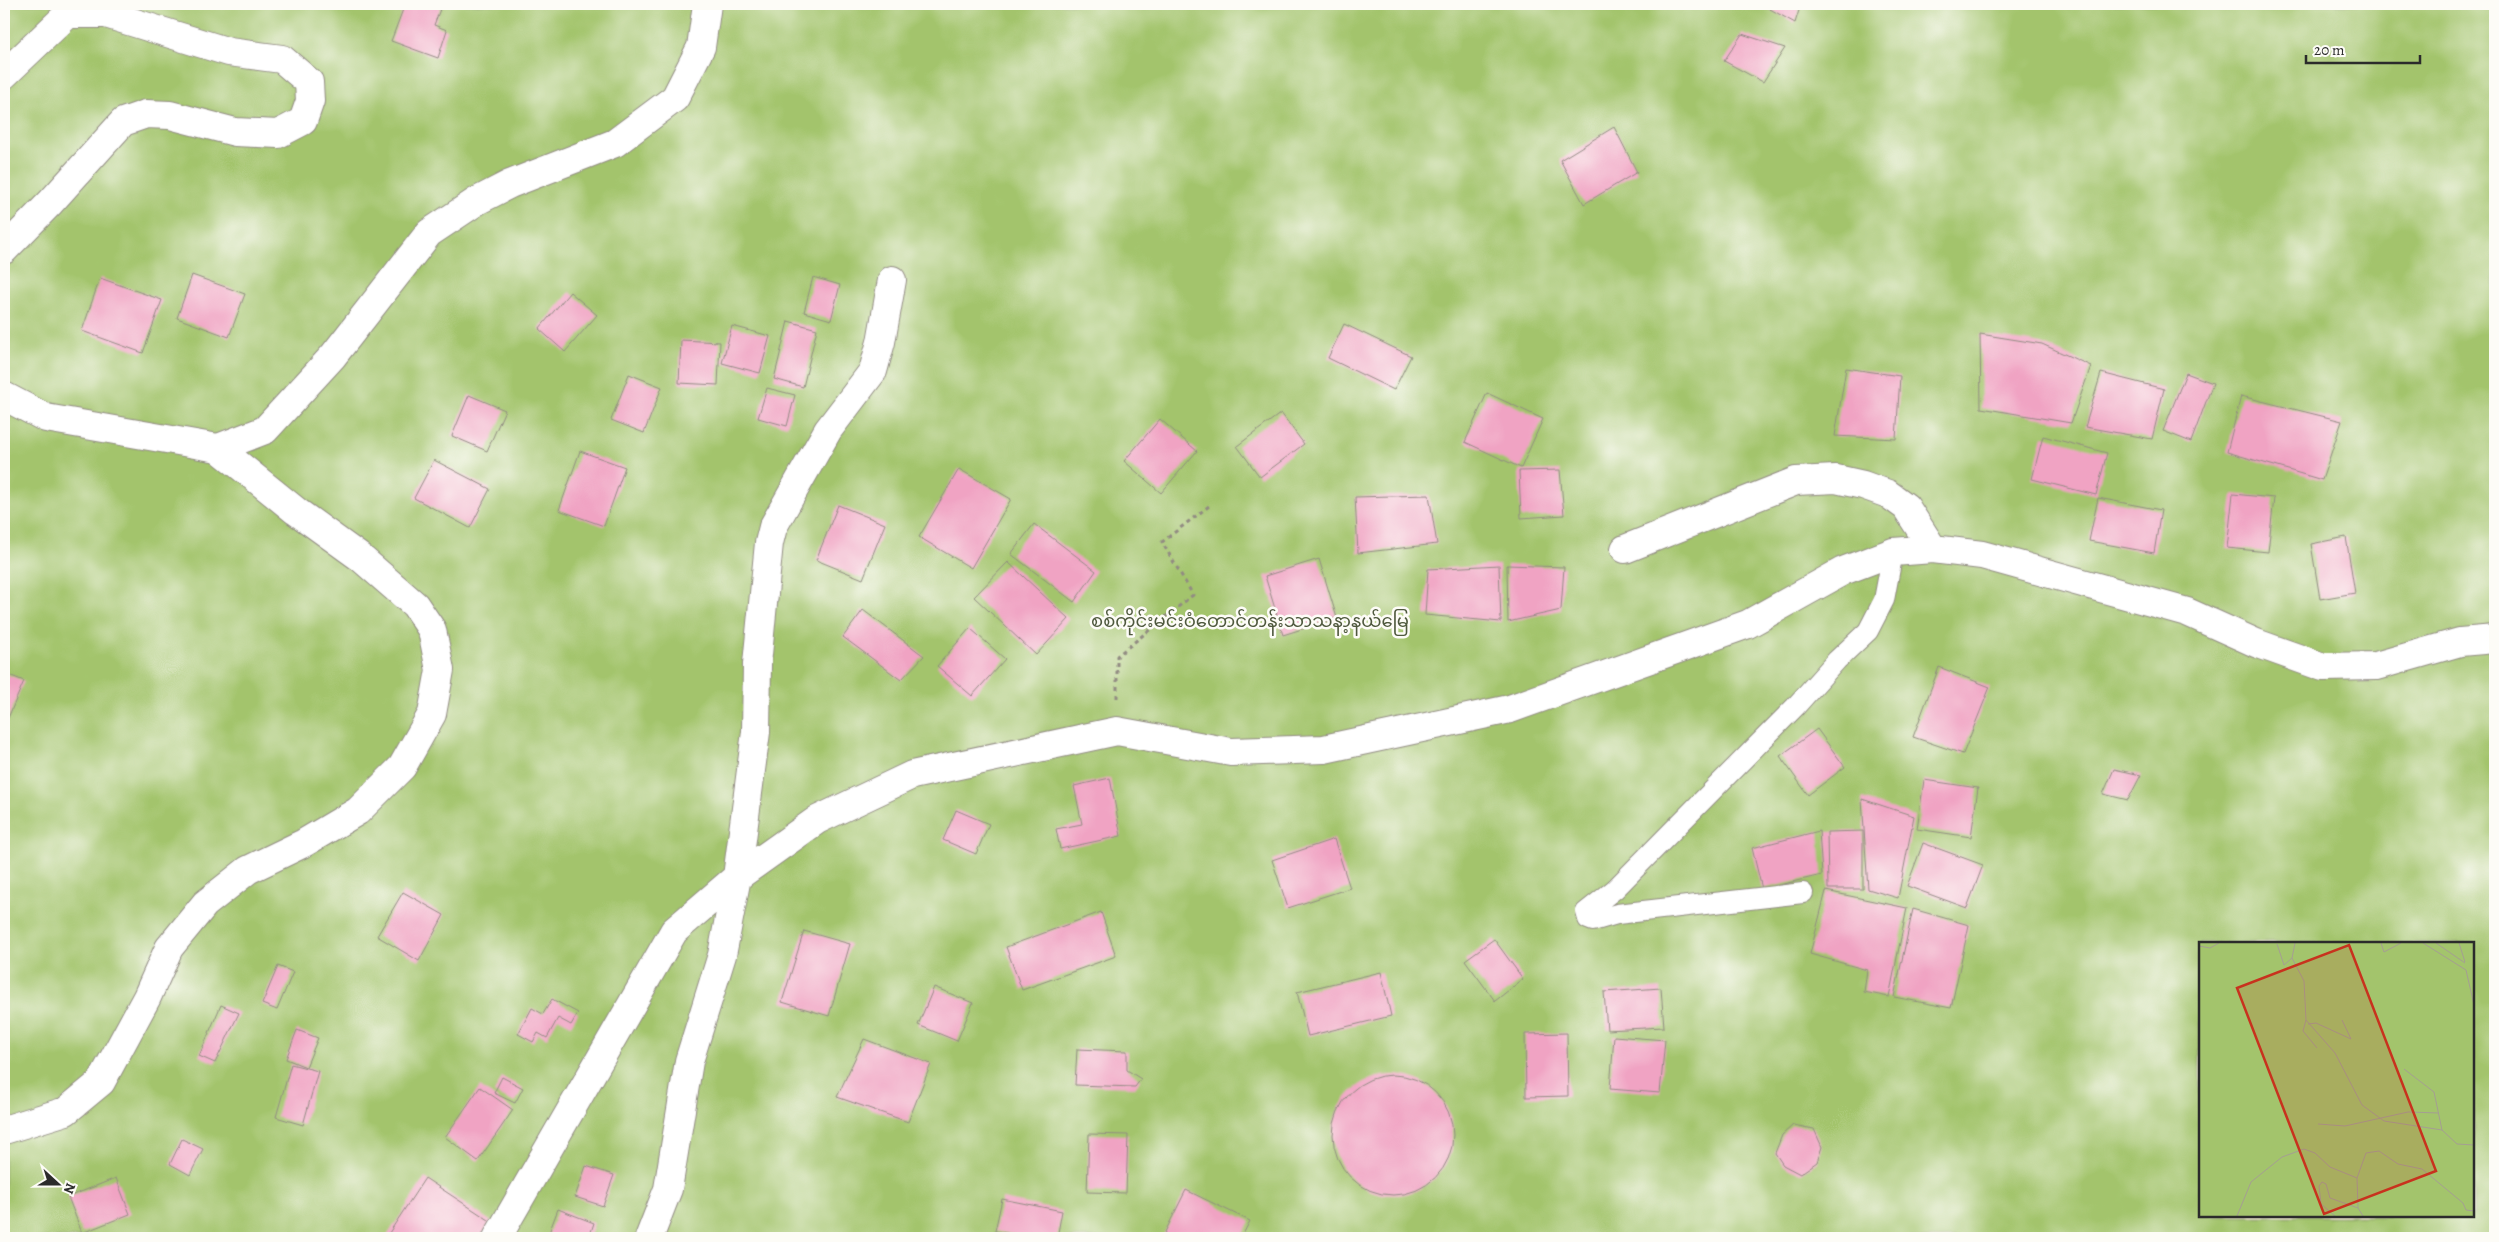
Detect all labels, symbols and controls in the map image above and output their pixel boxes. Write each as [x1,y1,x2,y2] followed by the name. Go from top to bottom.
[2306,32,2420,64] scale bar
[2314,40,2345,60] text: 20 m
[1091,607,1409,636] park label: စစ်ကိုင်းမင်းဝံတောင်တန်းသာသနာ့နယ်မြေ
[2199,942,2474,1217] inset map
[32,1160,82,1210] north arrow
[59,1180,80,1197] text: N

